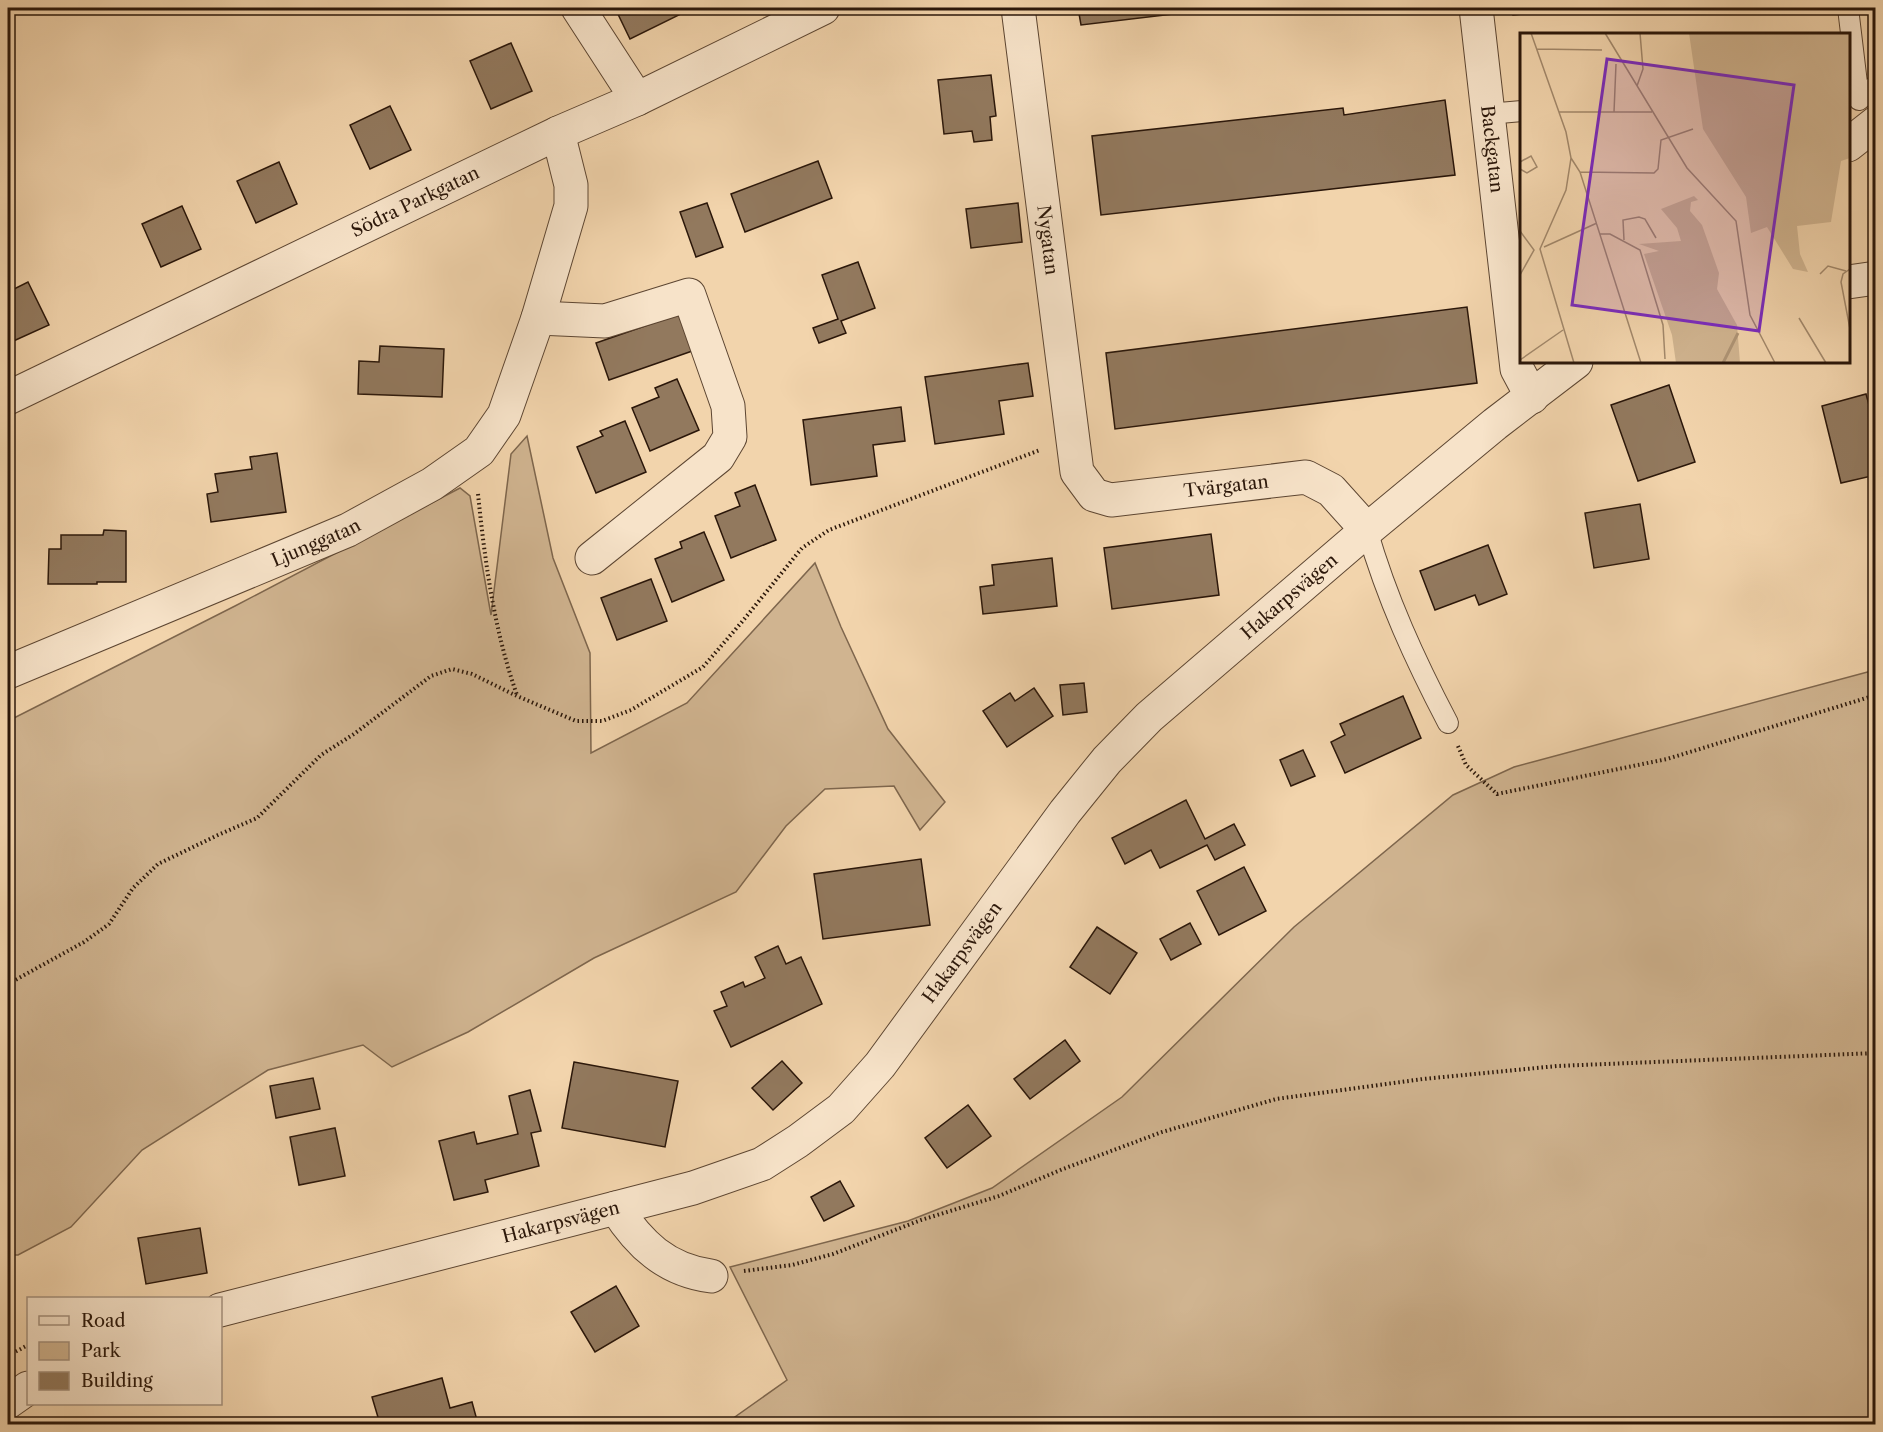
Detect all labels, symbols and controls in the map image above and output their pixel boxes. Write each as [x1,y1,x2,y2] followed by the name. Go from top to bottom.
[1520,33,1850,363] inset map
[1476,104,1508,194] street label: Backgatan
[348,162,483,242] street label: Södra Parkgatan
[1032,204,1063,276] street label: Nygatan
[1183,471,1270,502] street label: Tvärgatan
[268,514,365,572] street label: Ljunggatan
[1237,549,1342,644] street label: Hakarpsvägen
[918,897,1007,1008] street label: Hakarpsvägen
[500,1196,622,1248] street label: Hakarpsvägen
[27,1297,222,1405] legend
[81,1310,126,1332] text: Road
[81,1340,122,1362] text: Park
[81,1370,153,1392] text: Building

